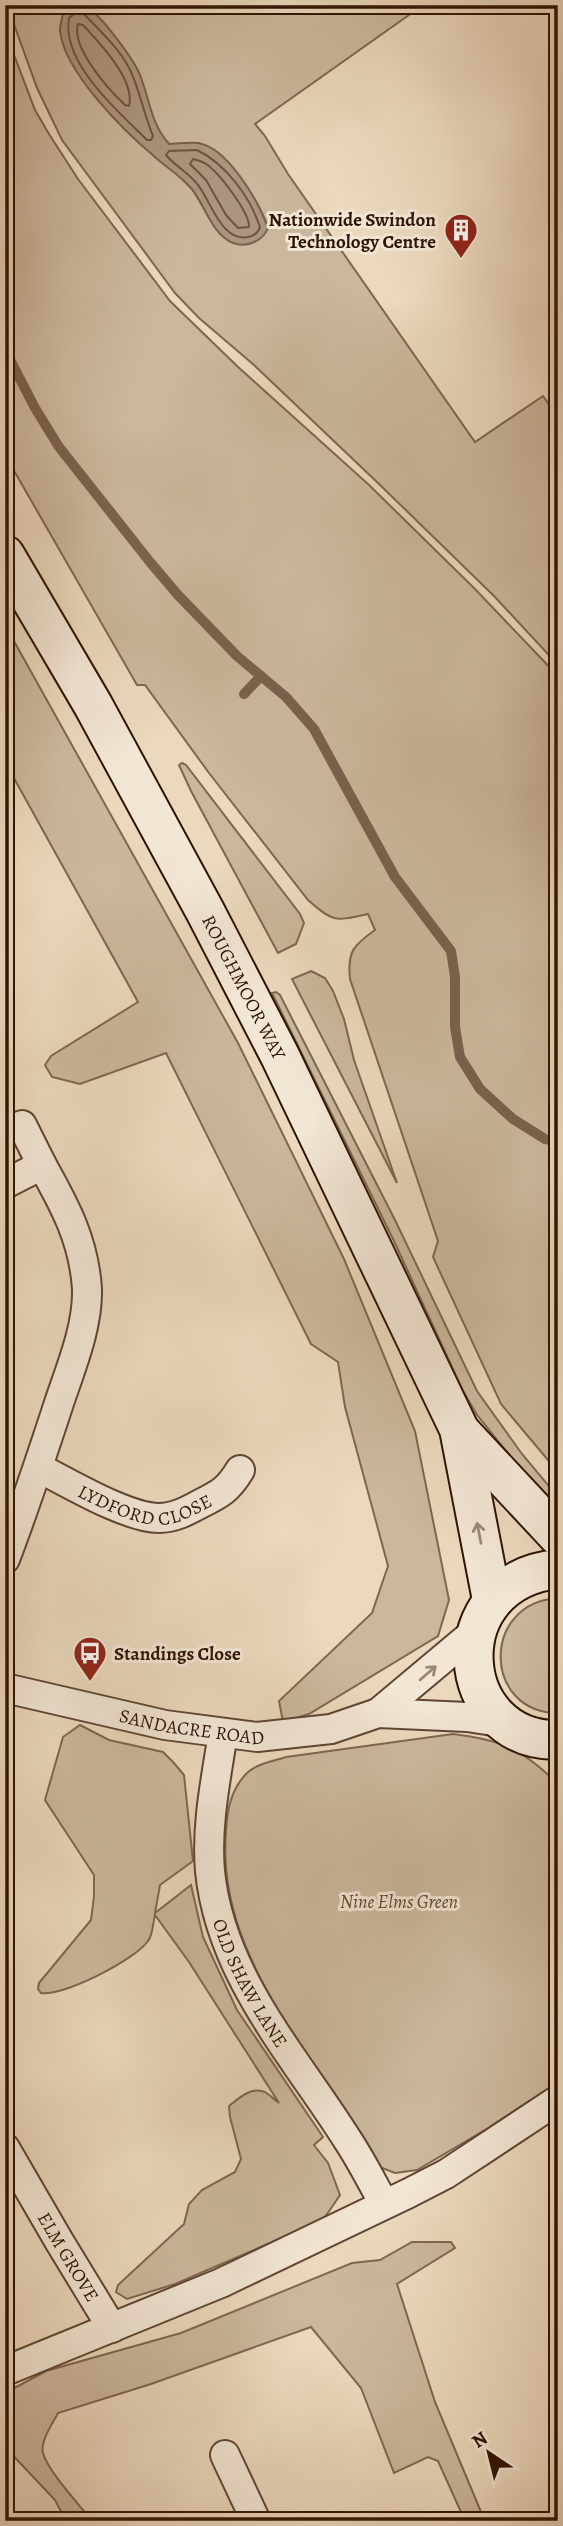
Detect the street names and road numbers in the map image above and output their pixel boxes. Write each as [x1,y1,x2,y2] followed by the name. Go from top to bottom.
[195,911,292,1065] street label: ROUGHMOOR WAY
[73,1479,217,1532] street label: LYDFORD CLOSE
[117,1703,266,1752] street label: SANDACRE ROAD
[206,1916,293,2053] street label: OLD SHAW LANE
[31,2208,105,2307] street label: ELM GROVE

